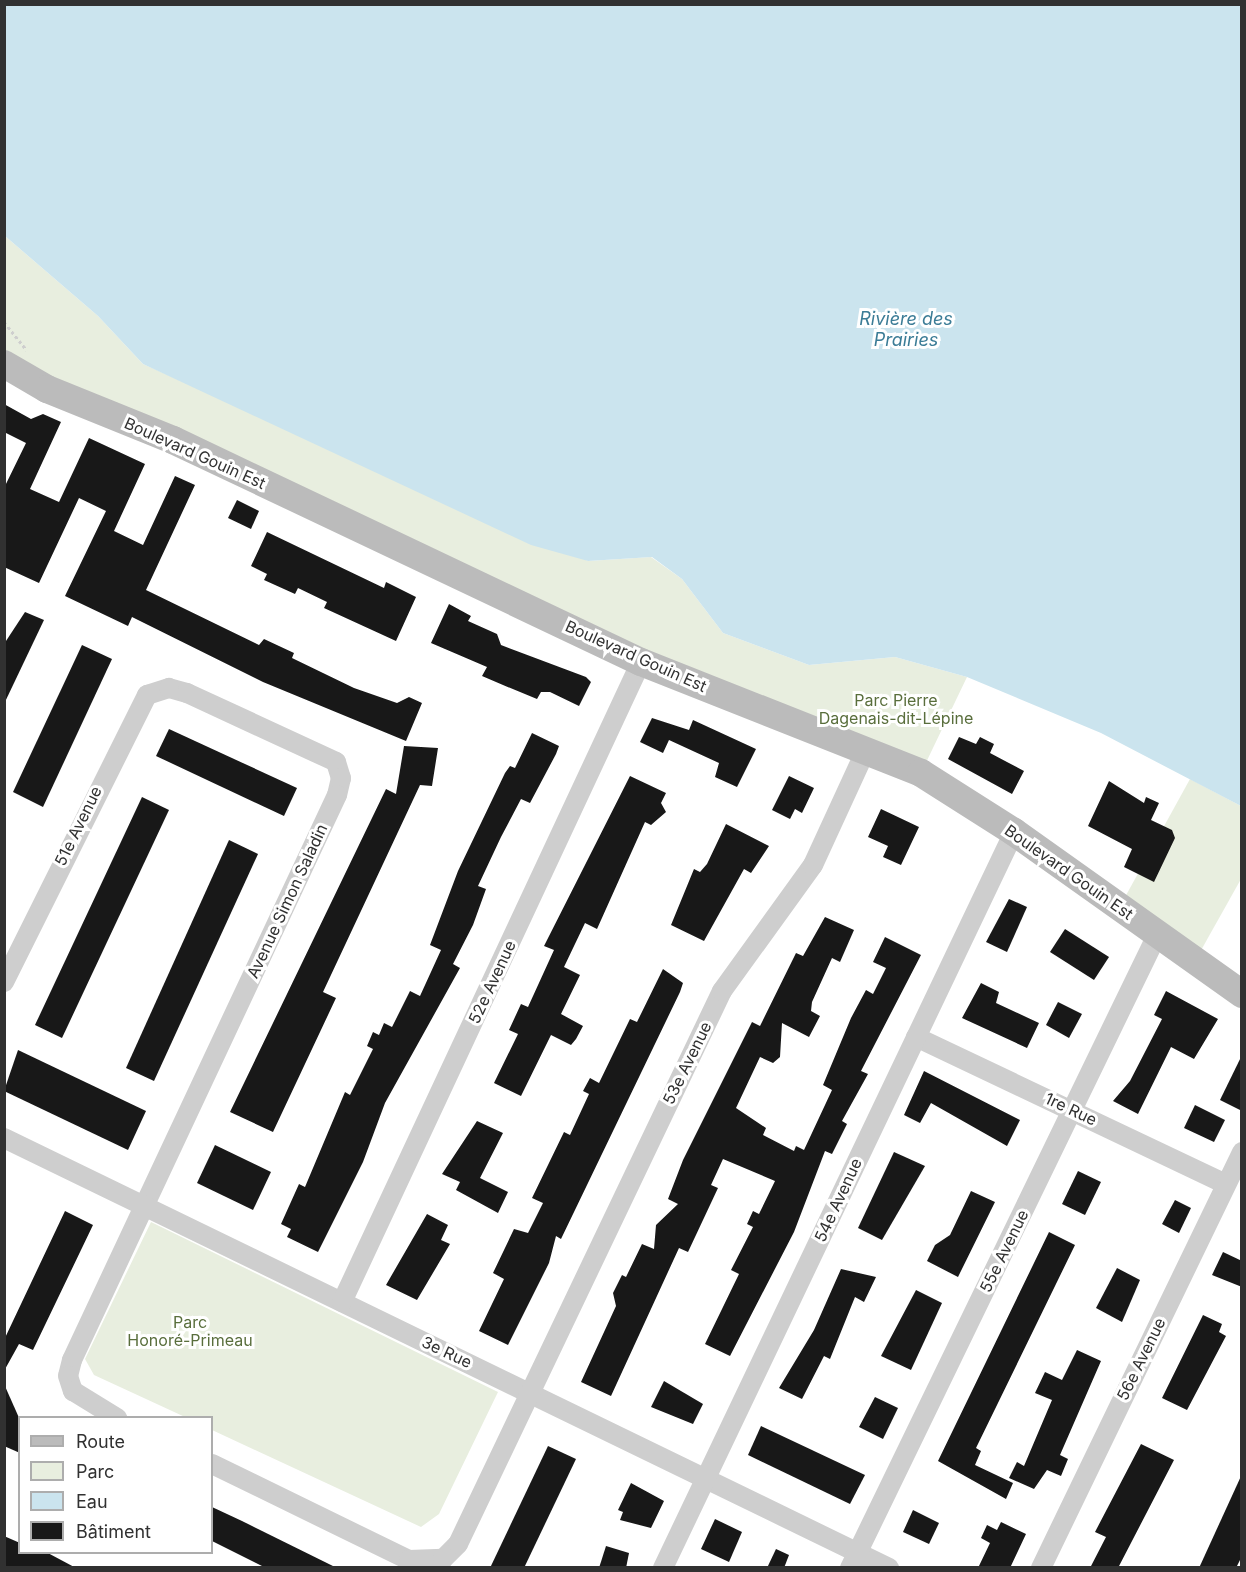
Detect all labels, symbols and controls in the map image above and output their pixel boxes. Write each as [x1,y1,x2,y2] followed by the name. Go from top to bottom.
[859,309,953,352] water label: Rivière des Prairies
[121,413,269,493] street label: Boulevard Gouin Est
[562,616,710,696] street label: Boulevard Gouin Est
[819,690,973,728] park label: Parc Pierre Dagenais-dit-Lépine
[50,783,106,869] street label: 51e Avenue
[1001,820,1137,924] street label: Boulevard Gouin Est
[243,821,331,981] street label: Avenue Simon Saladin
[464,937,520,1027] street label: 52e Avenue
[659,1019,715,1107] street label: 53e Avenue
[1042,1089,1100,1129] street label: 1re Rue
[810,1155,866,1245] street label: 54e Avenue
[976,1207,1032,1295] street label: 55e Avenue
[127,1312,253,1350] park label: Parc Honoré-Primeau
[1113,1314,1169,1404] street label: 56e Avenue
[419,1332,475,1372] street label: 3e Rue
[18,1416,213,1554] legend
[76,1431,125,1452] text: Route
[76,1461,114,1482] text: Parc
[76,1491,108,1512] text: Eau
[76,1521,151,1542] text: Bâtiment

